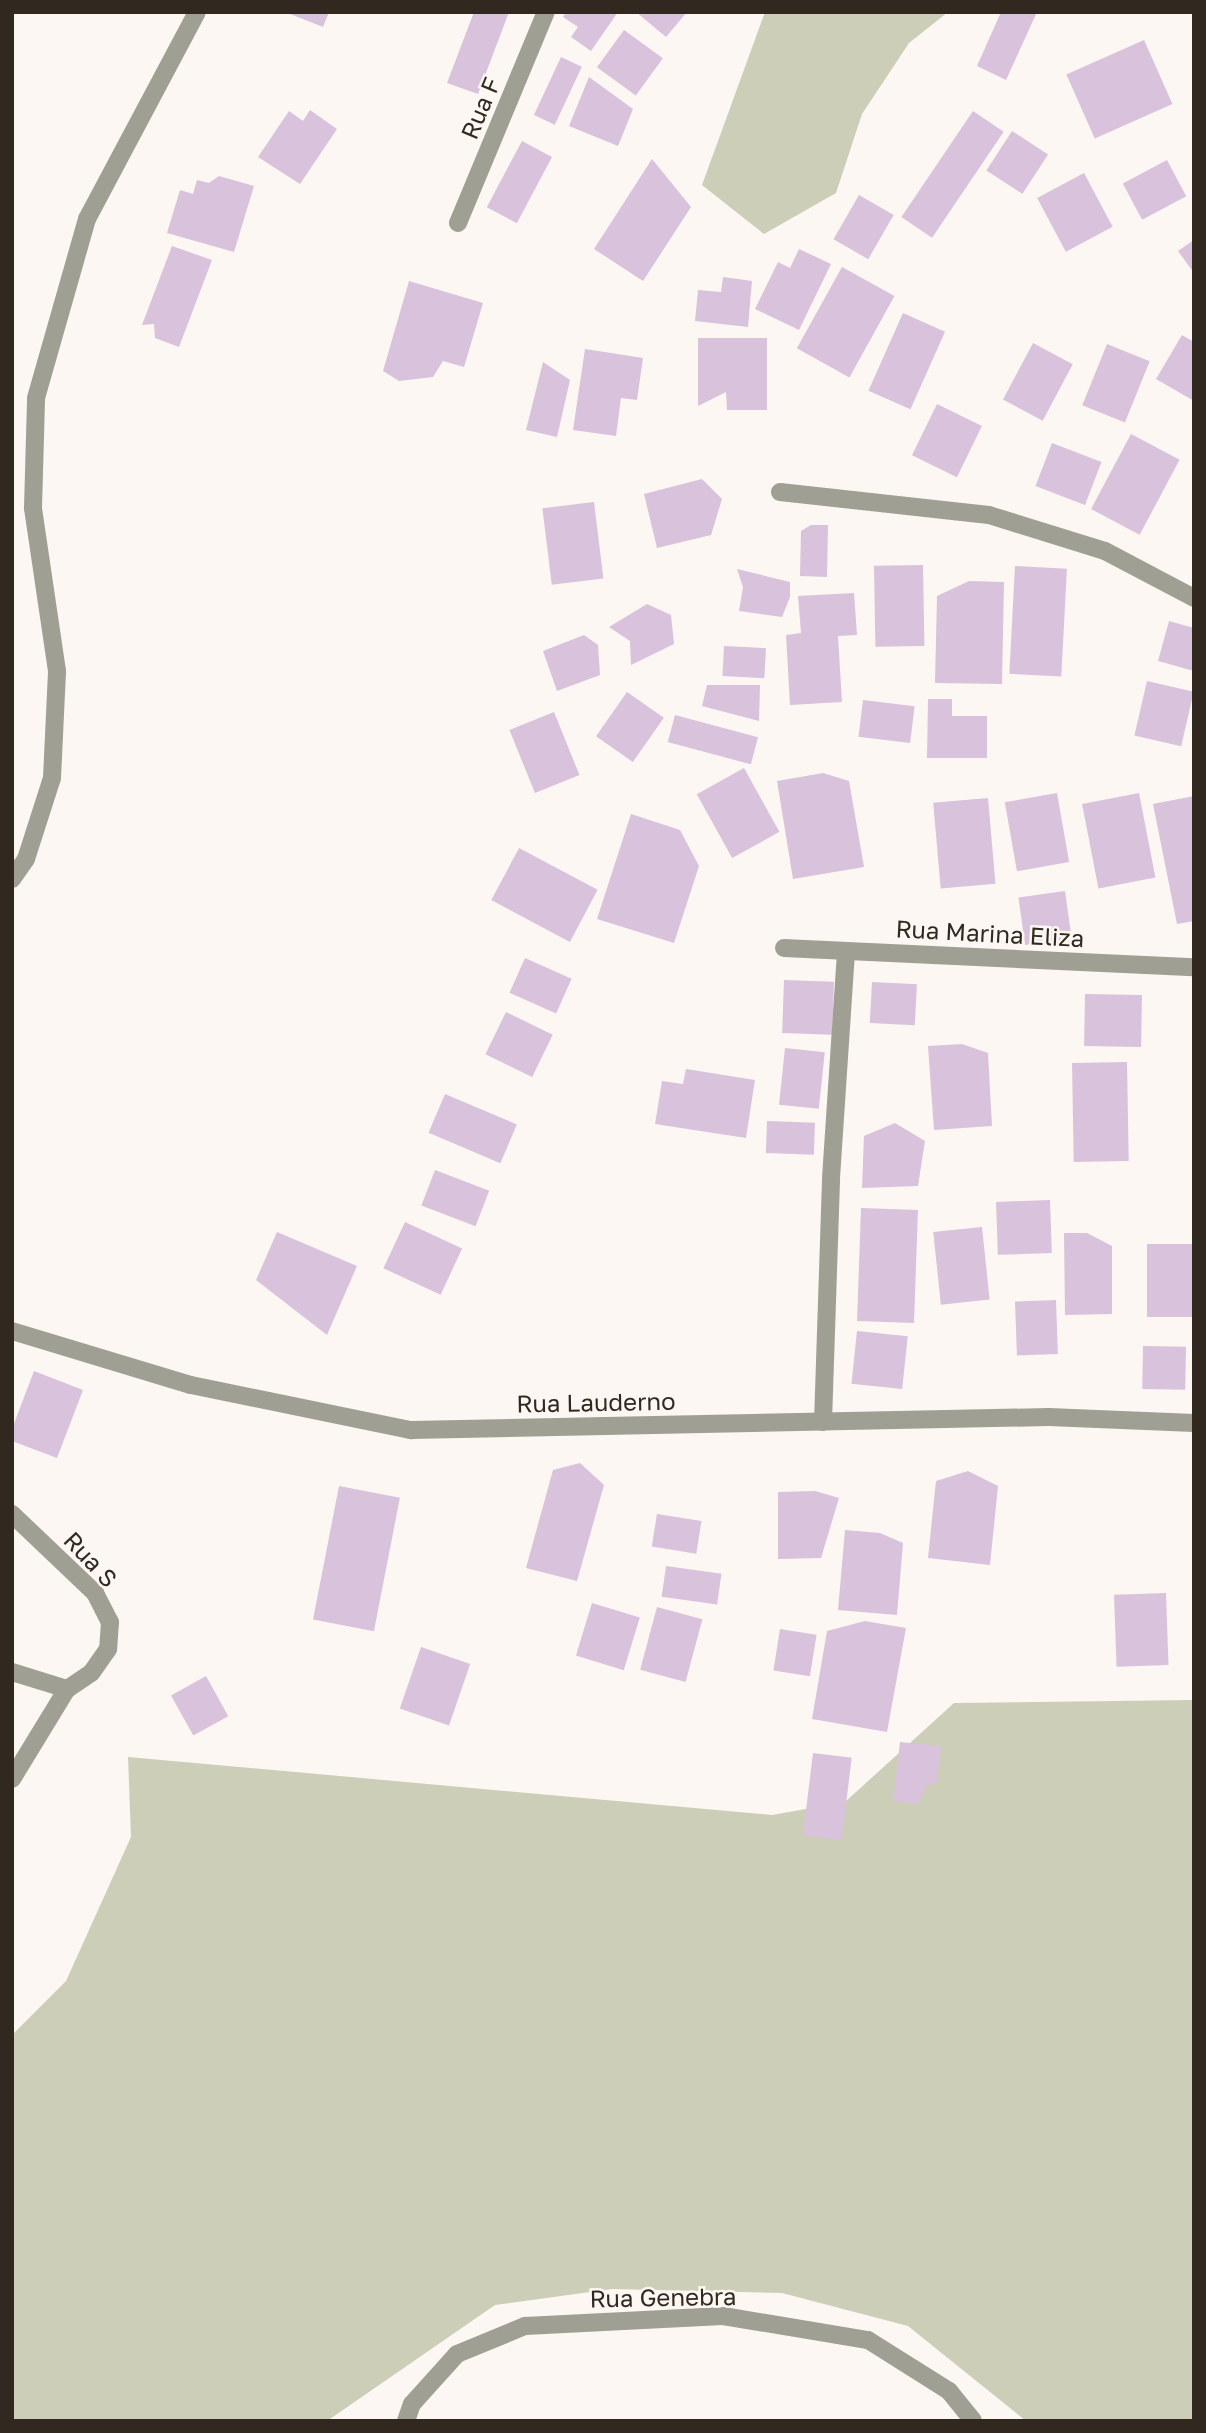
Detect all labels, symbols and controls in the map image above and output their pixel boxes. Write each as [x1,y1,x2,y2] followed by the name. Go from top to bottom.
[454,73,506,143] street label: Rua F
[895,914,1085,952] street label: Rua Marina Eliza
[516,1386,676,1418] street label: Rua Lauderno
[58,1525,124,1593] street label: Rua S
[589,2281,737,2313] street label: Rua Genebra

